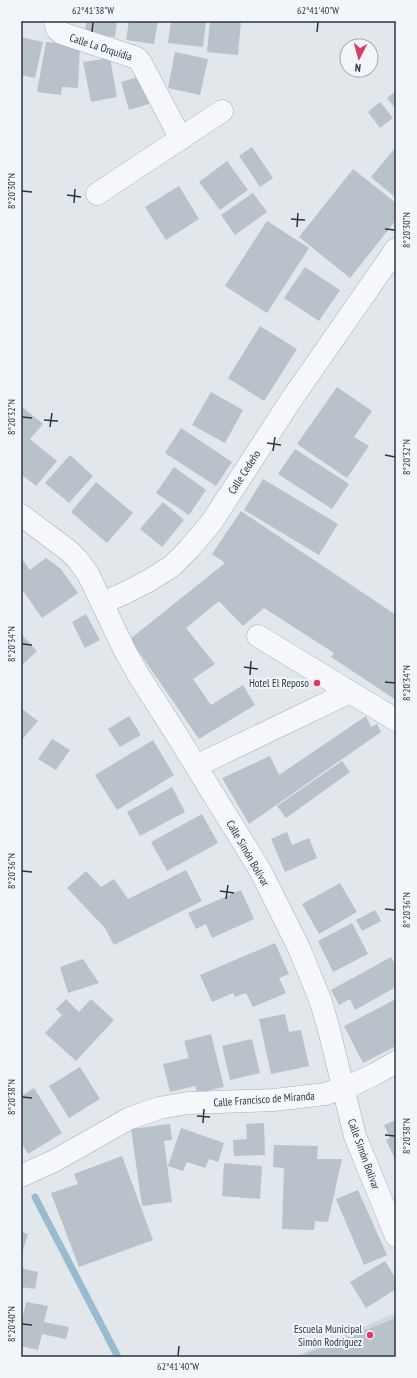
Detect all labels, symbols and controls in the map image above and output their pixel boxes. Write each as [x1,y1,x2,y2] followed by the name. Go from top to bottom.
[72,4,114,17] text: 62°41'38"W
[297,4,339,17] text: 62°41'40"W
[68,30,134,64] street label: Calle La Orquídia
[339,38,379,78] north arrow
[354,61,362,75] text: N
[5,173,18,209] text: 8°20'30"N
[400,212,413,248] text: 8°20'30"N
[5,399,18,435] text: 8°20'32"N
[400,439,413,475] text: 8°20'32"N
[225,447,263,497] street label: Calle Cedeño
[5,626,18,662] text: 8°20'34"N
[400,665,413,701] text: 8°20'34"N
[249,676,309,690] place label: Hotel El Reposo
[312,678,322,688] marker: Hotel El Reposo
[223,817,273,889] street label: Calle Simón Bolívar
[5,853,18,889] text: 8°20'36"N
[400,892,413,928] text: 8°20'36"N
[5,1079,18,1115] text: 8°20'38"N
[213,1088,315,1110] street label: Calle Francisco de Miranda
[345,1117,383,1191] street label: Calle Simón Bolívar
[400,1118,413,1154] text: 8°20'38"N
[5,1306,18,1342] text: 8°20'40"N
[294,1322,362,1349] place label: Escuela Municipal Simón Rodríguez
[365,1330,375,1340] marker: Escuela Municipal Simón Rodríguez
[157,1360,199,1373] text: 62°41'40"W

